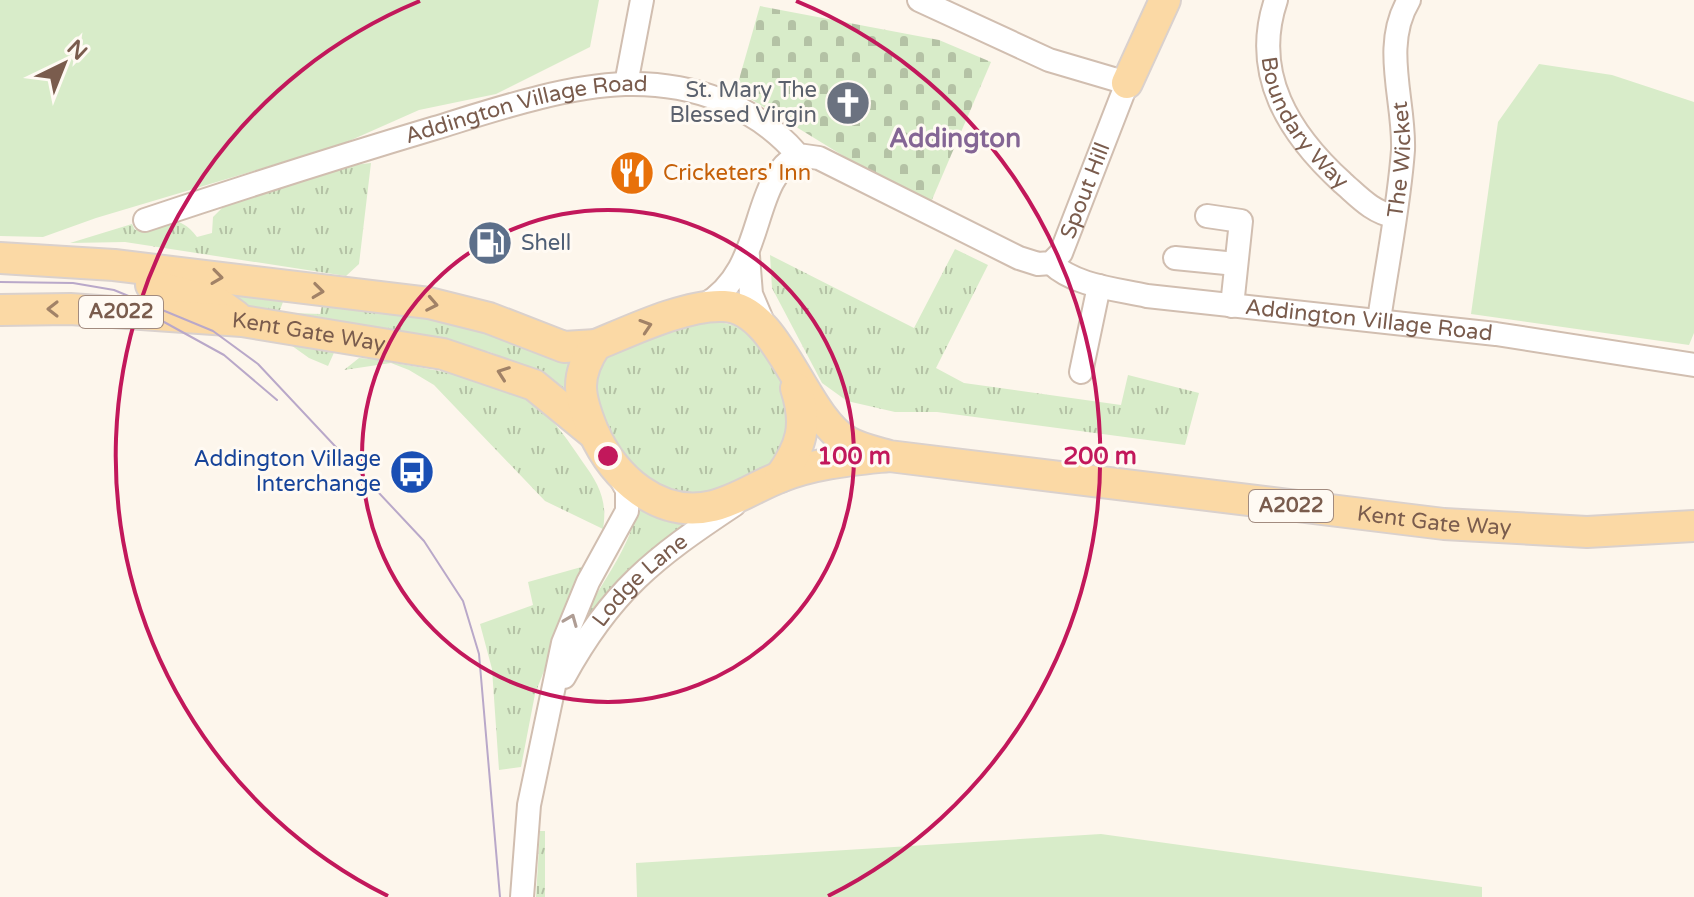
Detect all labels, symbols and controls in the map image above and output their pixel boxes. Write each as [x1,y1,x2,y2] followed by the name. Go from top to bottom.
[24,24,104,104] north arrow
[62,35,92,66] text: N
[1255,55,1354,195] street label: Boundary Way
[402,71,648,149] street label: Addington Village Road
[669,77,817,128] place label: St. Mary The Blessed Virgin
[824,79,872,127] church icon: St. Mary The Blessed Virgin
[1382,100,1416,219] street label: The Wicket
[889,123,1021,154] district label: Addington
[1055,139,1116,242] street label: Spout Hill
[608,149,656,197] restaurant icon: Cricketers' Inn
[663,160,811,186] place label: Cricketers' Inn
[466,219,514,267] fuel station icon: Shell
[521,230,571,256] place label: Shell
[210,268,223,285] one-way arrow
[312,282,325,299] one-way arrow
[1244,294,1494,347] street label: Addington Village Road
[425,295,439,312] one-way arrow
[79,296,163,328] road number: A2022
[46,300,59,318] one-way arrow
[231,307,387,357] street label: Kent Gate Way
[639,319,653,335] one-way arrow
[497,366,511,383] one-way arrow
[594,442,622,470] centre of rings
[817,442,891,471] text: 100 m
[1063,442,1137,471] text: 200 m
[193,446,381,497] place label: Addington Village Interchange
[388,448,436,496] bus stop icon: Addington Village Interchange
[1249,490,1333,522] road number: A2022
[1356,500,1512,541] street label: Kent Gate Way
[587,528,693,632] street label: Lodge Lane
[561,614,578,628] one-way arrow

